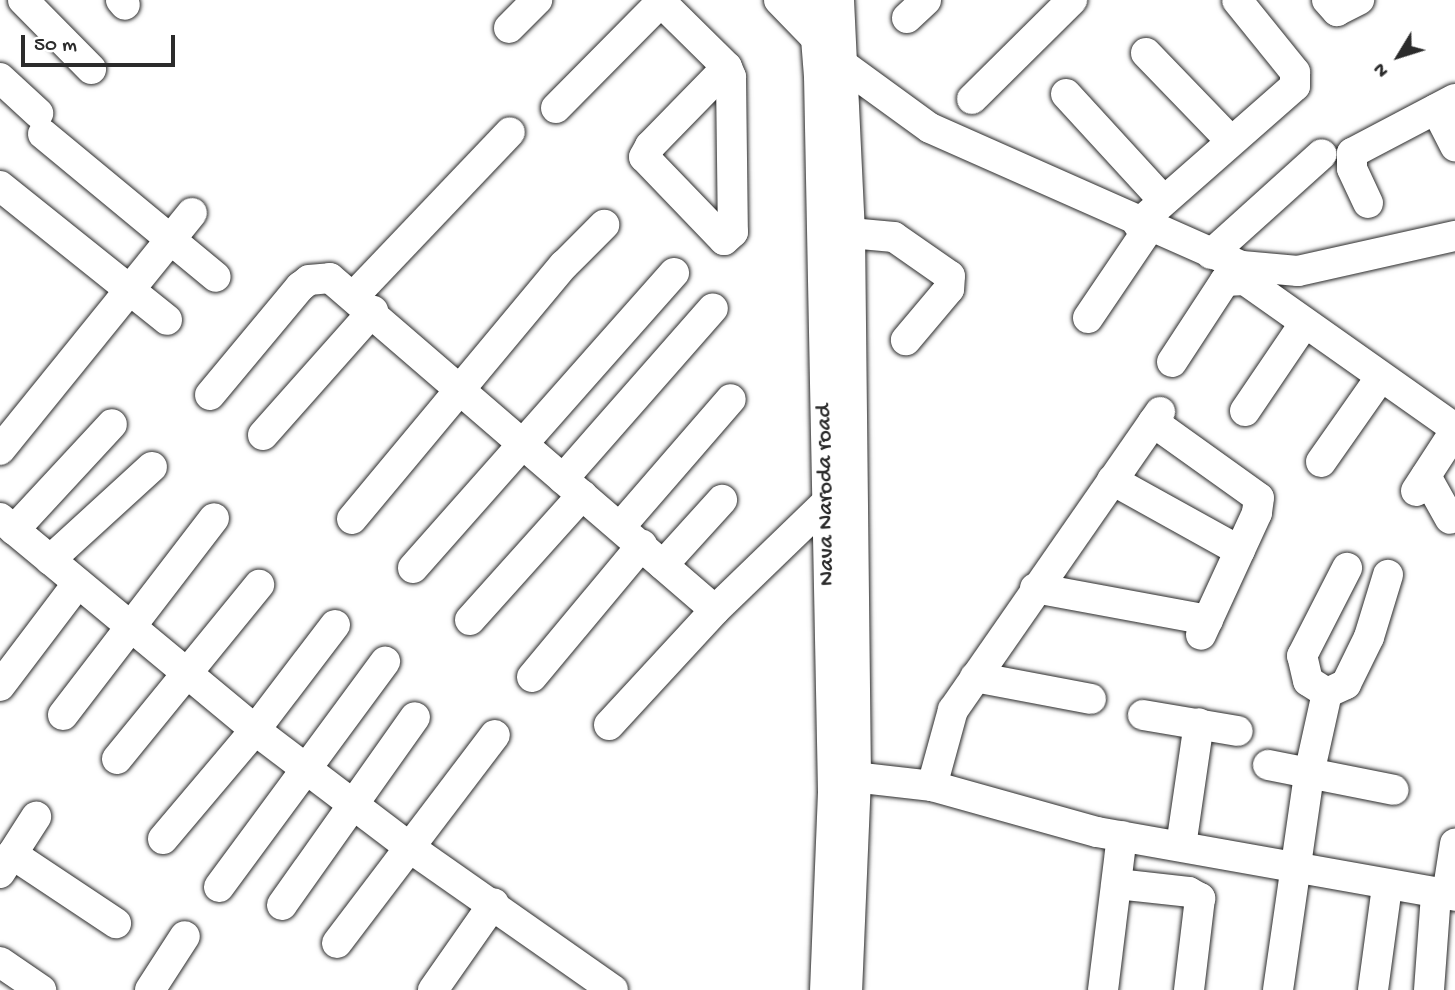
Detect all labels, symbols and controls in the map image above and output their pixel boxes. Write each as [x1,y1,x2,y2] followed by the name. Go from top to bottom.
[24,21,178,65] scale bar
[1364,21,1434,91] north arrow
[34,34,77,59] text: 50 m
[1369,57,1395,81] text: N
[812,404,842,586] street label: Nava Naroda road

